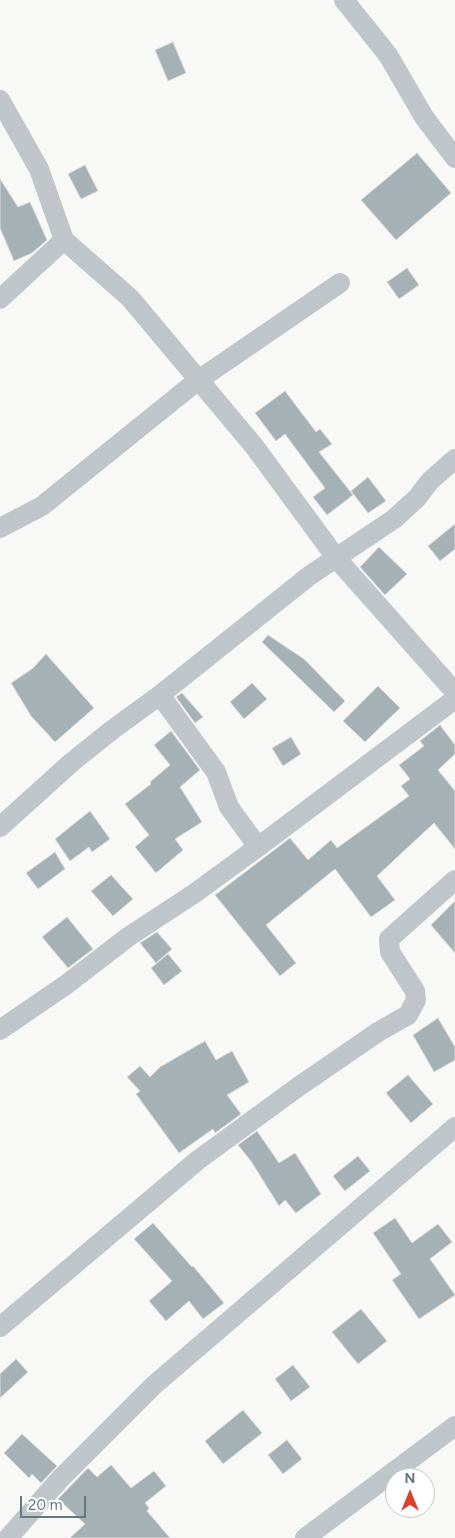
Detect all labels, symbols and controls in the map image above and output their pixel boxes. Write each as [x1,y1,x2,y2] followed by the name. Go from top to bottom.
[385,1468,435,1518] north arrow
[405,1470,415,1487] text: N
[22,1486,89,1518] scale bar
[28,1496,62,1514] text: 20 m

